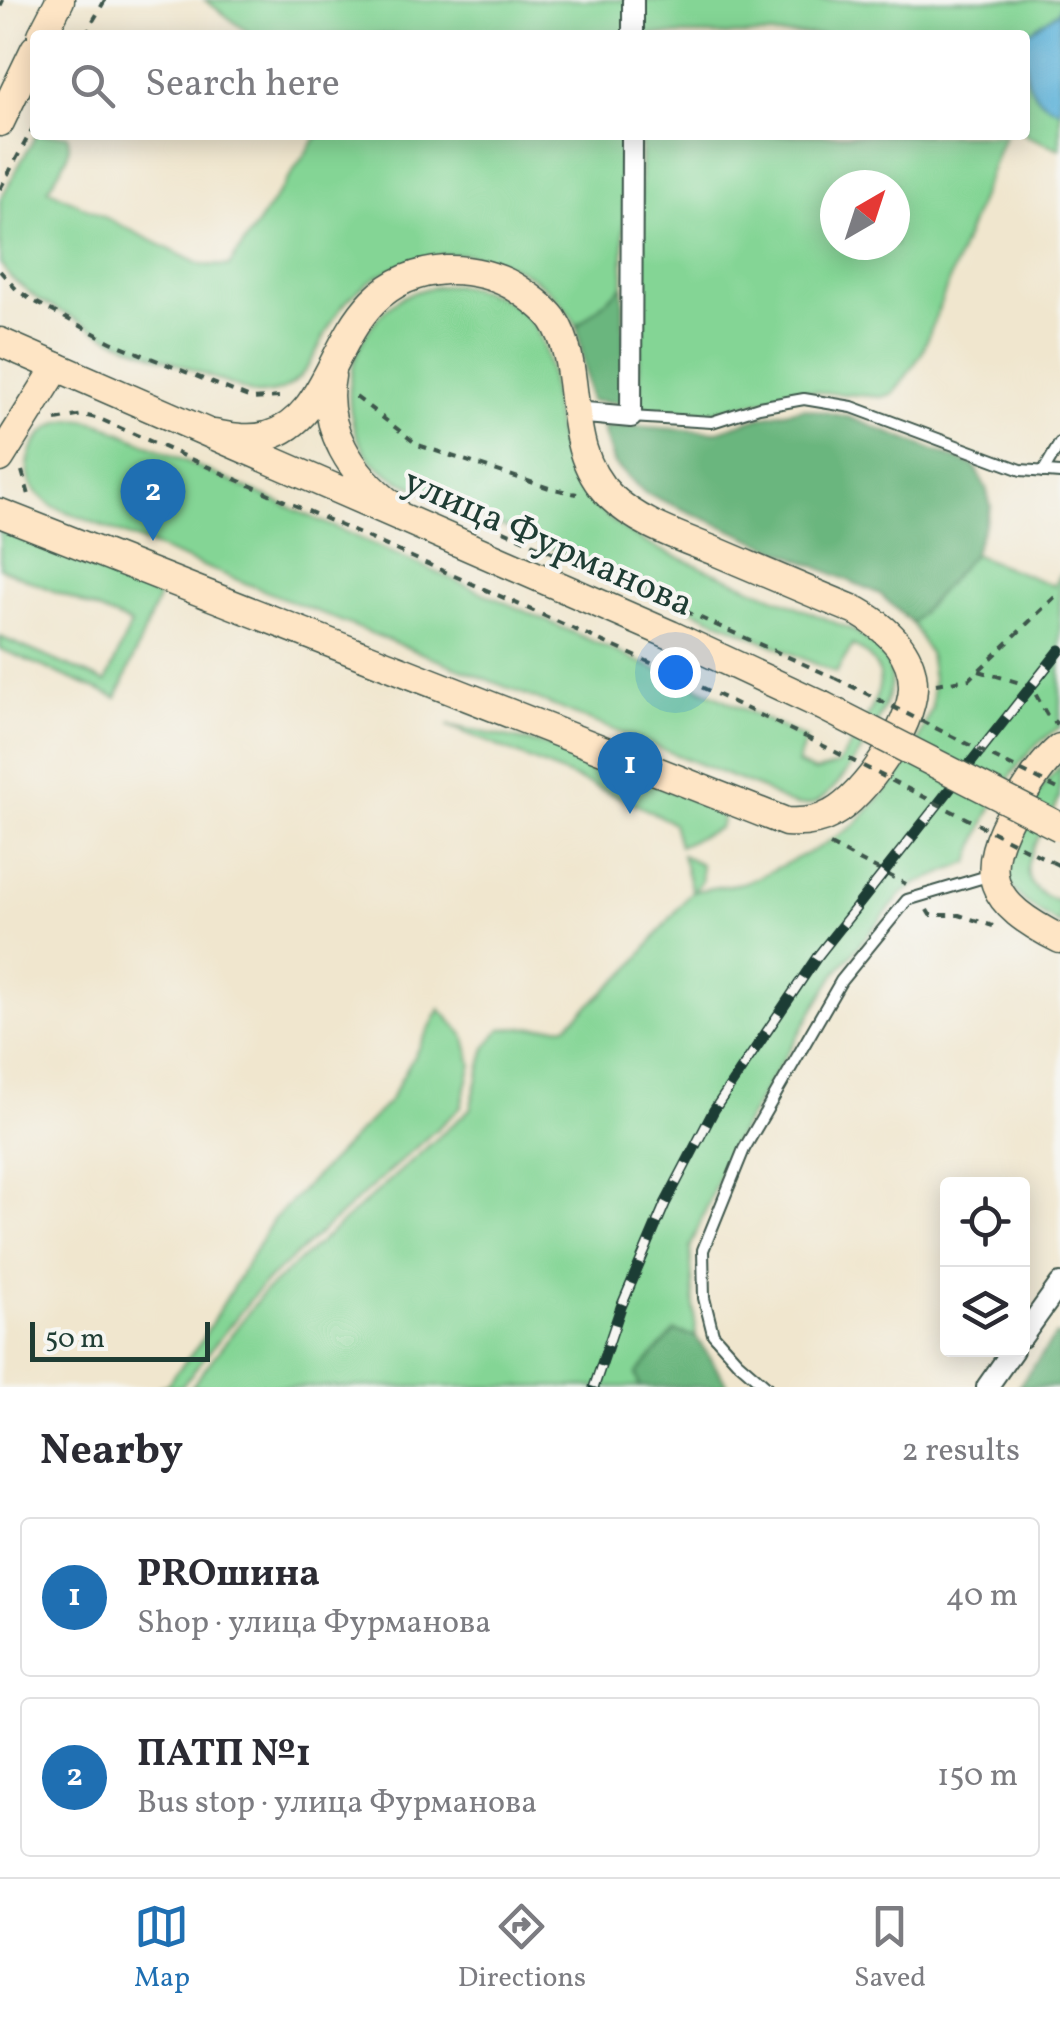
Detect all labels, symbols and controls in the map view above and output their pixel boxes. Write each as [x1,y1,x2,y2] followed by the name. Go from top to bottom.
[30,30,1030,140] search box
[65,58,120,113] icon: search
[145,59,340,112] text: Search here
[820,170,910,260] north arrow
[394,456,701,632] street label: улица Фурманова
[120,458,186,541] pin: 2
[650,647,701,698] your location
[598,732,662,814] pin: 1
[940,1177,1030,1357] map controls
[940,1177,1030,1267] button: locate
[940,1267,1030,1357] button: layers
[30,1317,210,1362] scale bar
[45,1320,105,1359] text: 50 m
[40,1423,183,1482] text: Nearby
[902,1430,1020,1474] text: 2 results
[137,1549,320,1602] text: PROшина
[68,1575,81,1619] text: 1
[946,1575,1018,1619] text: 40 m
[137,1602,491,1646] text: Shop · улица Фурманова
[137,1729,311,1782] text: ПАТП №1
[66,1755,83,1799] text: 2
[937,1755,1018,1799] text: 150 m
[137,1782,537,1826] text: Bus stop · улица Фурманова
[134,1899,190,1998] tab: Map
[458,1899,586,1998] tab: Directions
[854,1899,926,1998] tab: Saved

